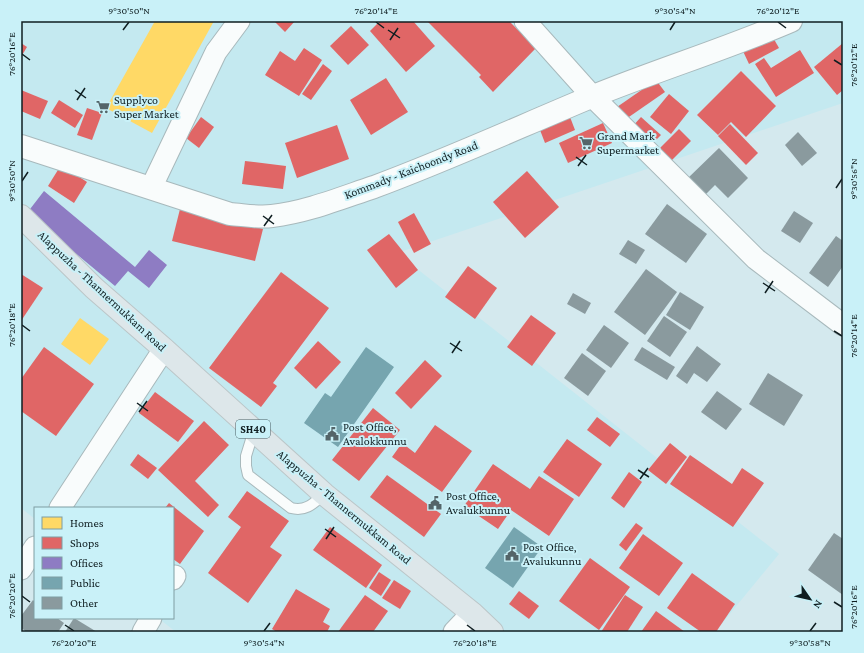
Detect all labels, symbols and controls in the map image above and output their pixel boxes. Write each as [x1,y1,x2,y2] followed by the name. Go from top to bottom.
[108,5,150,16] text: 9°30'50"N
[354,5,398,16] text: 76°20'14"E
[654,5,696,16] text: 9°30'54"N
[757,5,800,16] text: 76°20'12"E
[6,32,17,76] text: 76°20'16"E
[848,43,859,86] text: 76°20'12"E
[114,93,180,121] place label: Supplyco Super Market
[95,99,111,115] supermarket icon: Supplyco Super Market
[597,129,660,157] place label: Grand Mark Supermarket
[578,135,594,151] supermarket icon: Grand Mark Supermarket
[342,138,480,202] street label: Kommady - Kaichoondy Road
[848,158,859,200] text: 9°30'56"N
[6,160,17,202] text: 9°30'50"N
[35,228,170,355] street label: Alappuzha - Thannermukkam Road
[6,303,17,347] text: 76°20'18"E
[848,314,859,358] text: 76°20'14"E
[236,420,270,438] road number: SH40
[343,420,407,448] place label: Post Office, Avalokkunnu
[324,426,340,442] public building icon: Post Office, Avalokkunnu
[274,447,414,568] street label: Alappuzha - Thannermukkam Road
[446,489,511,517] place label: Post Office, Avalukkunnu
[427,495,443,511] public building icon: Post Office, Avalukkunnu
[34,507,174,619] legend
[70,516,104,530] text: Homes
[70,536,99,550] text: Shops
[523,540,582,568] place label: Post Office, Avalukunnu
[504,546,520,562] public building icon: Post Office, Avalukunnu
[70,556,103,570] text: Offices
[6,573,17,619] text: 76°20'20"E
[70,576,100,590] text: Public
[790,579,830,619] north arrow
[848,585,859,629] text: 76°20'16"E
[70,596,99,610] text: Other
[811,598,825,611] text: N
[51,637,97,648] text: 76°20'20"E
[243,637,285,648] text: 9°30'54"N
[453,637,497,648] text: 76°20'18"E
[789,637,831,648] text: 9°30'58"N

